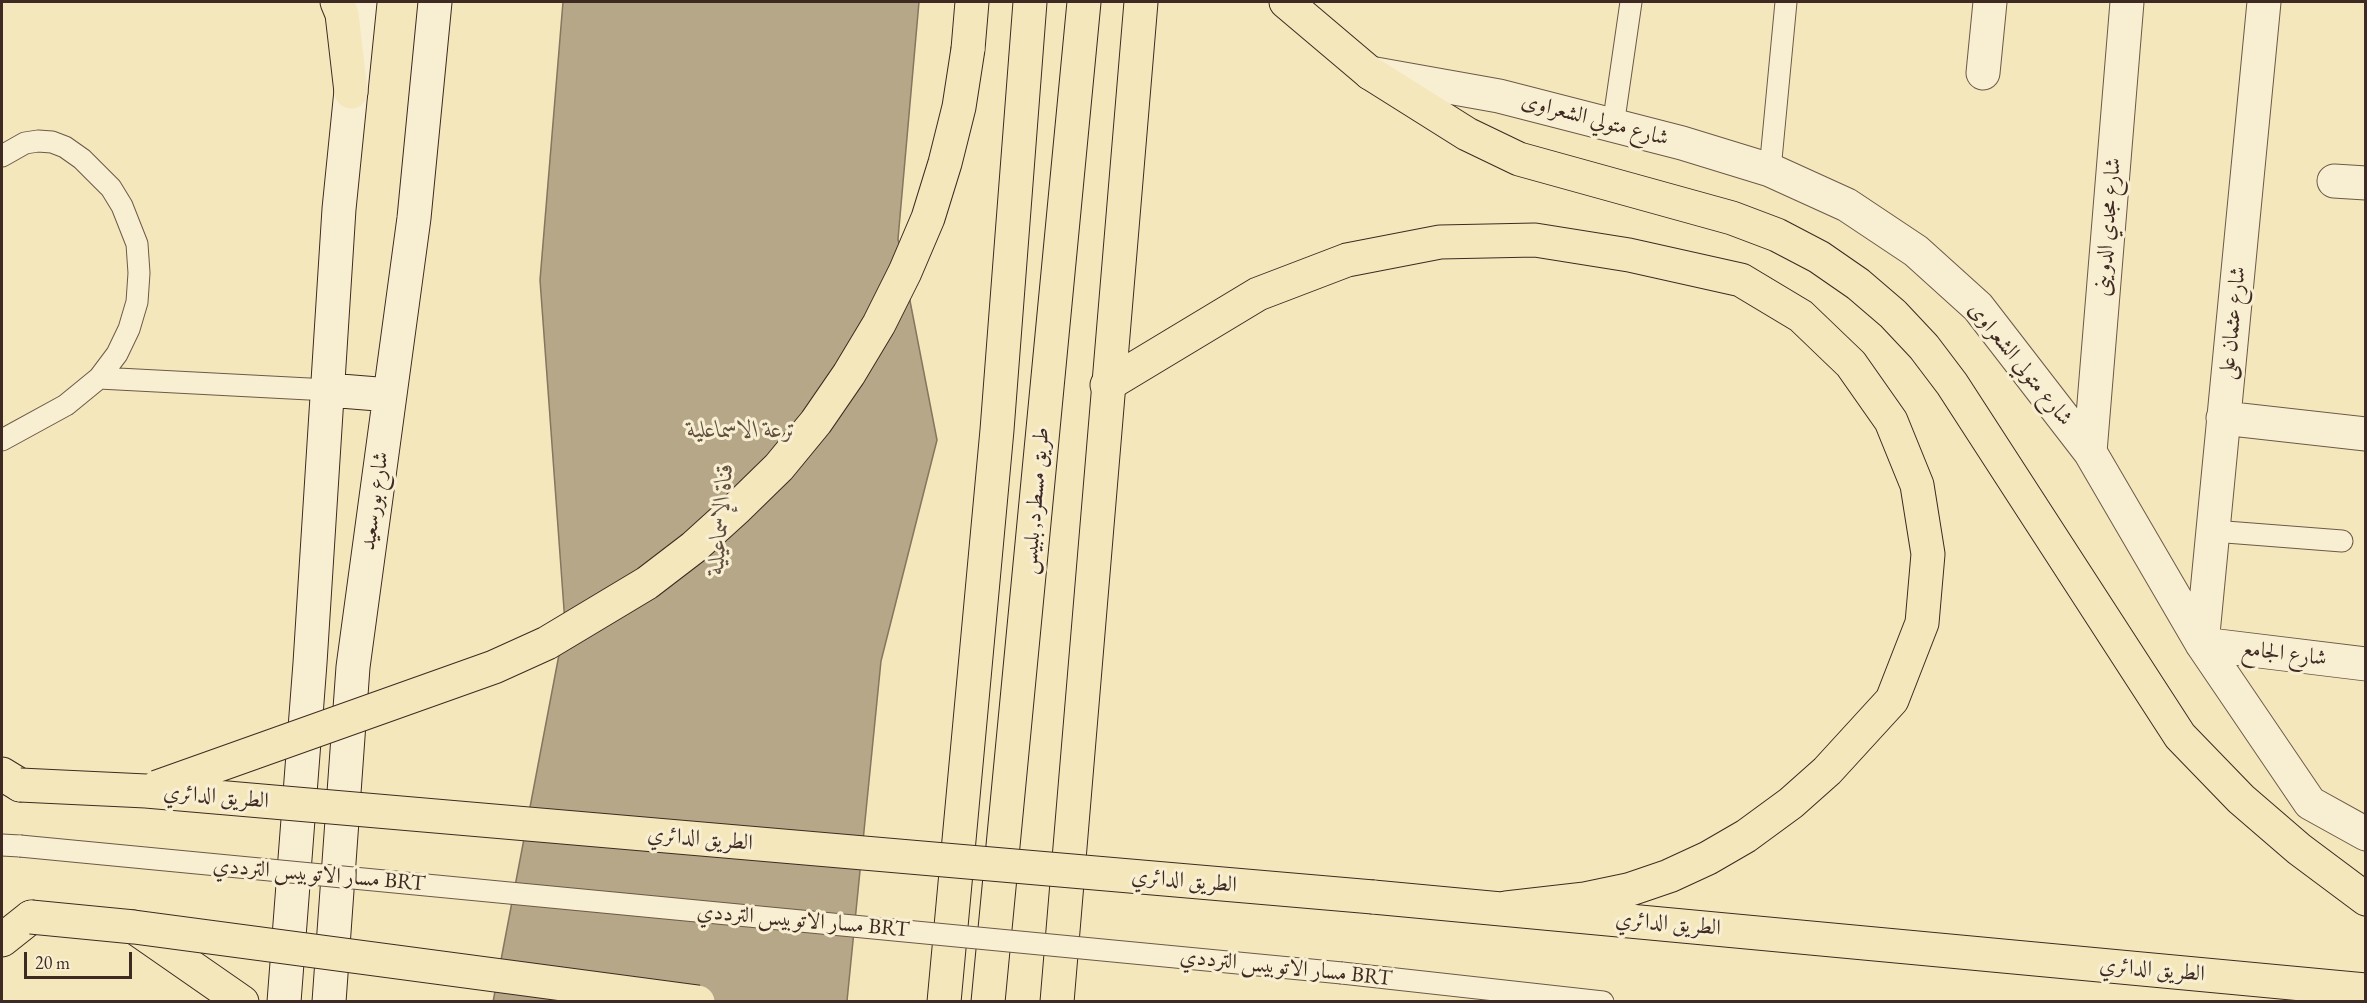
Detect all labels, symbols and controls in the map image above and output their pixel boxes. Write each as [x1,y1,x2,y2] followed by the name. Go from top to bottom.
[1518,88,1672,152] street label: شارع متولي الشعراوى
[2089,157,2127,297] street label: شارع مجدي الدوينى
[2214,265,2252,381] street label: شارع عثمان على
[1962,297,2078,431] street label: شارع متولي الشعراوى
[687,416,797,444] water label: ترعة الاسماعلية
[1016,426,1056,576] street label: طريق مسطرد, بلبيس
[355,450,395,552] street label: شارع بورسعيد
[702,462,740,576] water label: قناة الإسماعيلية
[2240,636,2328,672] street label: شارع الجامع
[162,779,270,815] street label: الطريق الدائري
[646,821,754,857] street label: الطريق الدائري
[212,853,426,897] street label: مسار الاتوبيس الترددي BRT
[1130,863,1238,899] street label: الطريق الدائري
[696,899,910,943] street label: مسار الاتوبيس الترددي BRT
[1614,906,1722,942] street label: الطريق الدائري
[27,940,135,978] scale bar
[1179,944,1393,992] street label: مسار الاتوبيس الترددي BRT
[35,951,70,974] text: 20 m
[2098,952,2206,988] street label: الطريق الدائري

